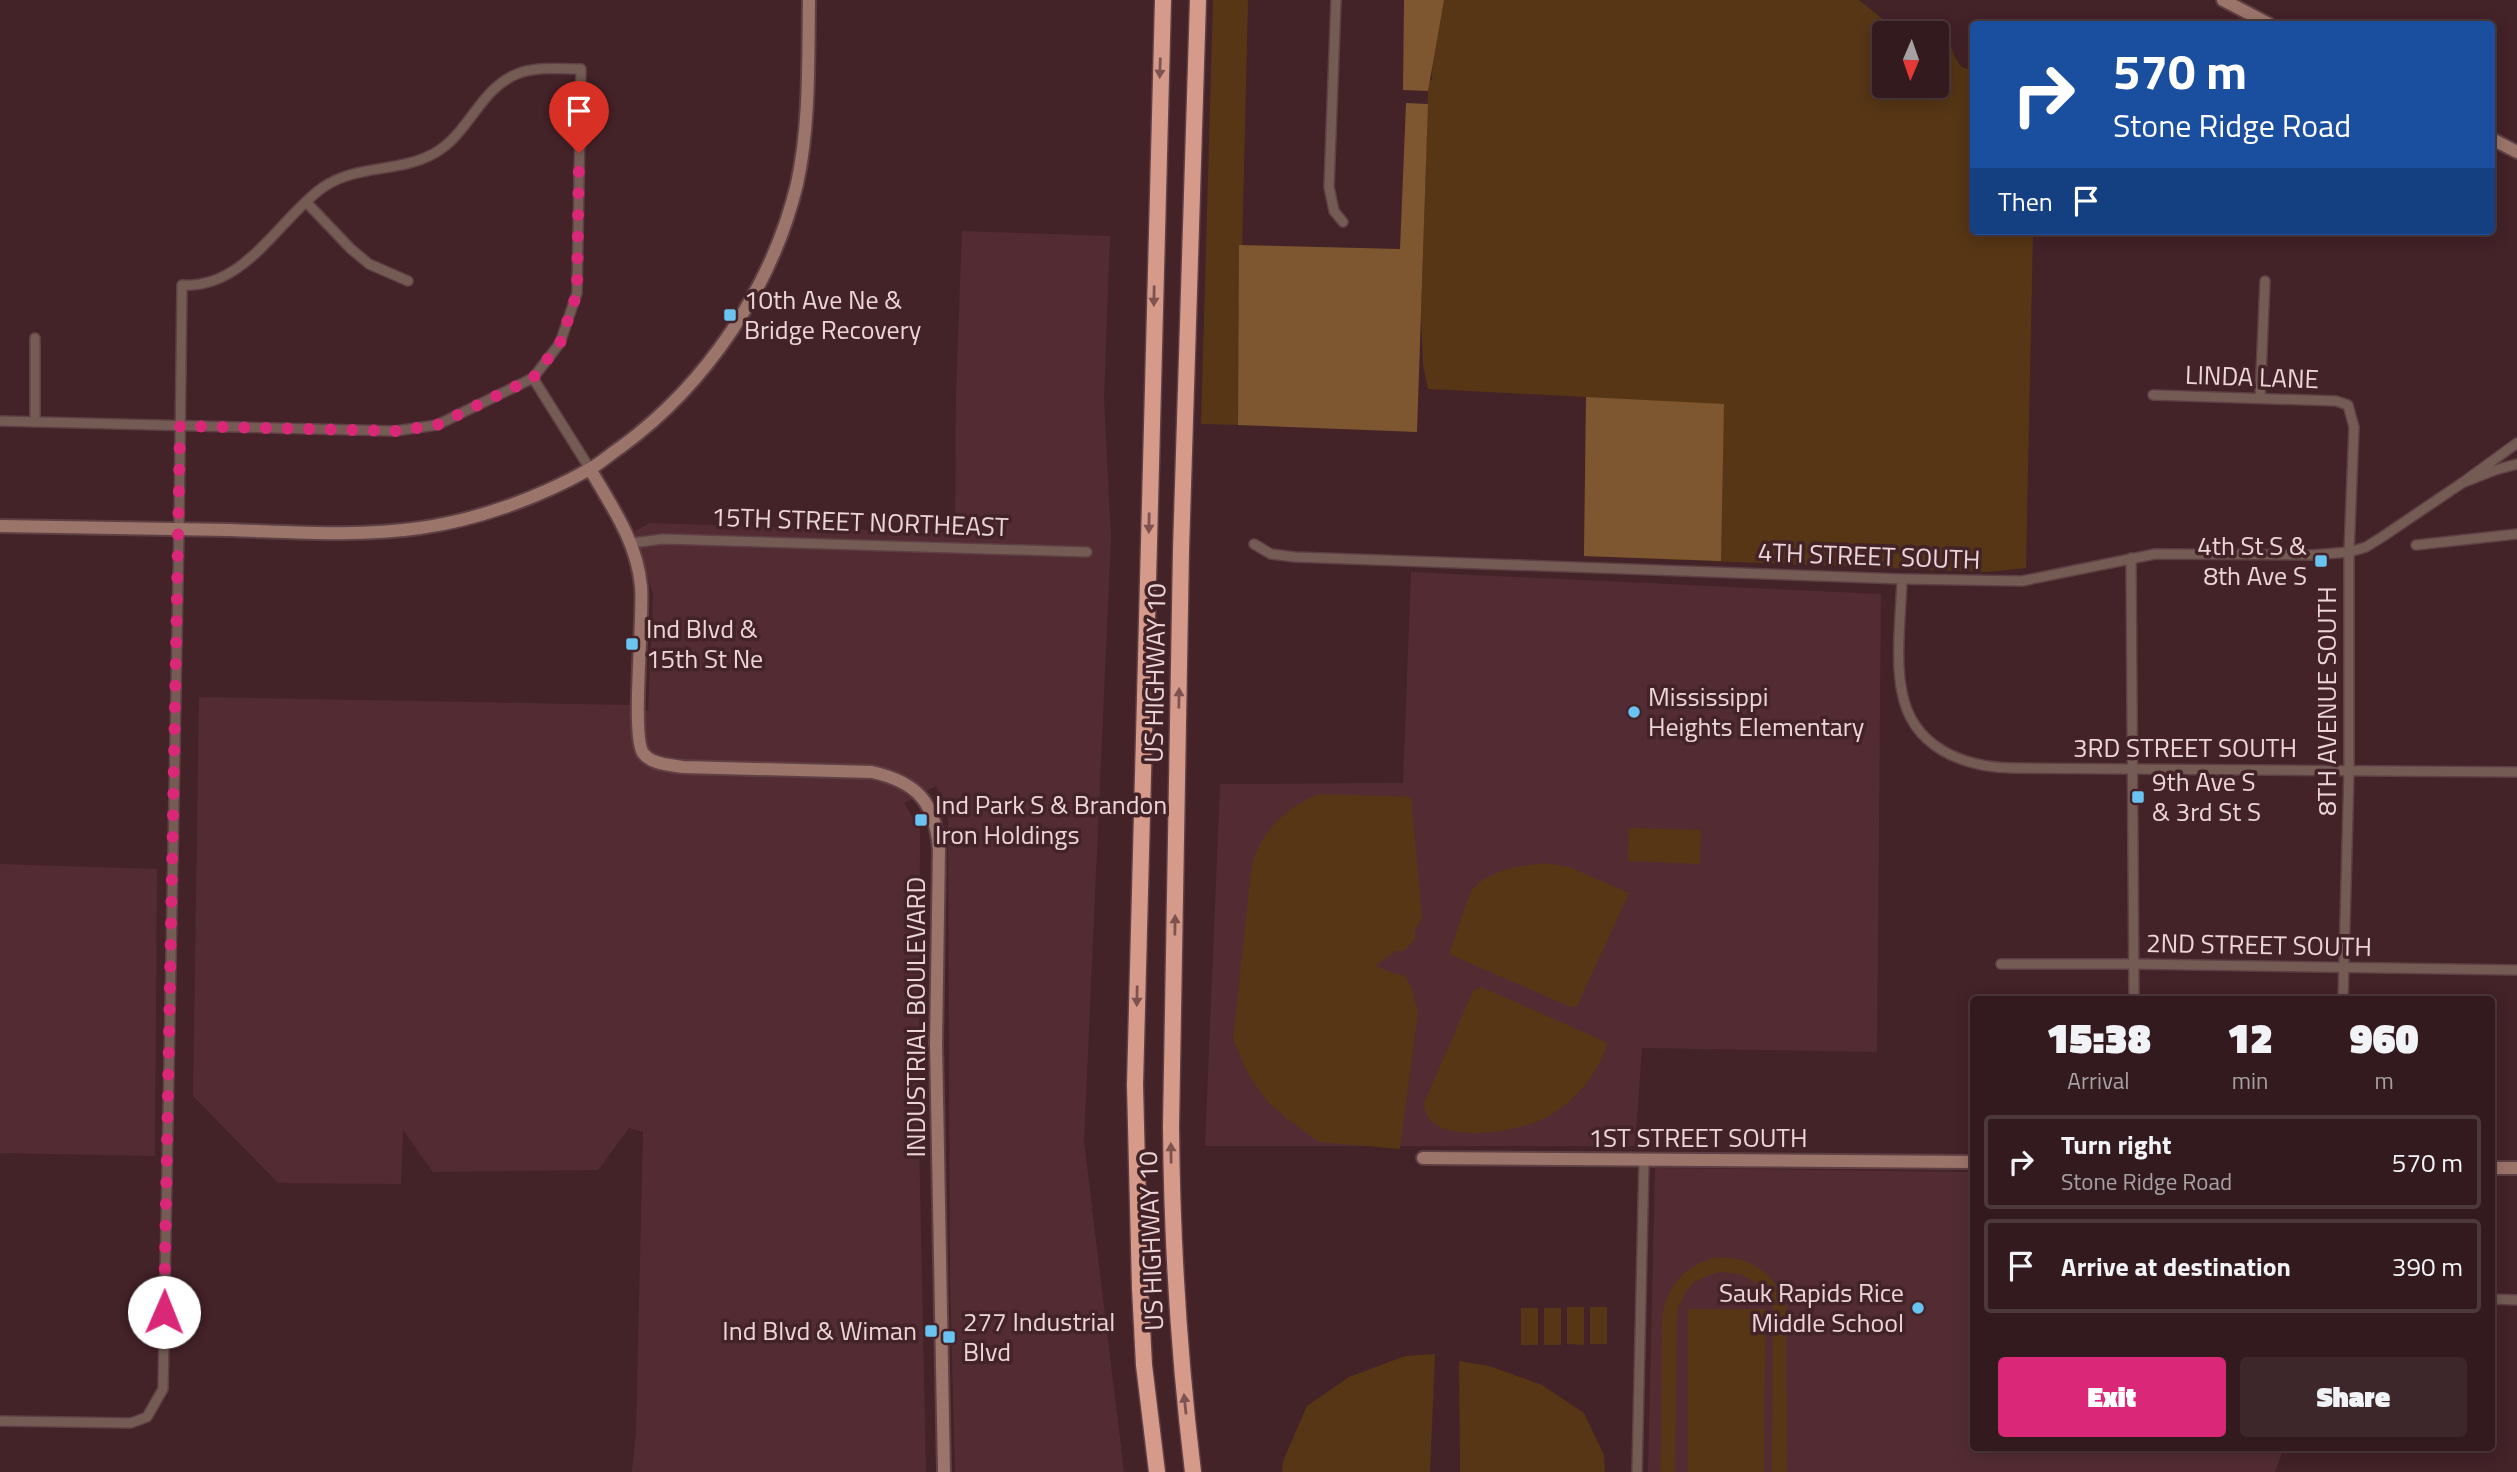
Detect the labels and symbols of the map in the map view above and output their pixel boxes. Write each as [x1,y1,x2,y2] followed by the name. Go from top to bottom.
[1872,21,1950,98] north arrow
[1154,57,1165,79] one-way arrow
[549,81,609,153] pin
[744,280,921,349] place label: 10th Ave Ne & Bridge Recovery
[1148,285,1160,307] one-way arrow
[722,307,738,323] marker: 10th Ave Ne & Bridge Recovery
[2184,355,2320,398] street label: LINDA LANE
[711,497,1010,546] street label: 15TH STREET NORTHEAST
[1143,512,1154,534] one-way arrow
[2197,526,2307,595] place label: 4th St S & 8th Ave S
[1757,532,1981,579] street label: 4TH STREET SOUTH
[2313,553,2329,569] marker: 4th St S & 8th Ave S
[1133,583,1176,763] street label: US HIGHWAY 10
[2307,586,2346,816] street label: 8TH AVENUE SOUTH
[646,609,763,678] place label: Ind Blvd & 15th St Ne
[624,636,640,652] marker: Ind Blvd & 15th St Ne
[1648,677,1864,746] place label: Mississippi Heights Elementary
[1173,687,1184,709] one-way arrow
[1626,704,1642,720] marker: Mississippi Heights Elementary
[2073,728,2297,767] street label: 3RD STREET SOUTH
[2152,762,2261,831] place label: 9th Ave S & 3rd St S
[935,785,1167,854] place label: Ind Park S & Brandon Iron Holdings
[2130,789,2146,805] marker: 9th Ave S & 3rd St S
[913,812,929,828] marker: Ind Park S & Brandon Iron Holdings
[896,877,935,1157] street label: INDUSTRIAL BOULEVARD
[1169,914,1181,936] one-way arrow
[2146,923,2372,966] street label: 2ND STREET SOUTH
[1131,985,1143,1007] one-way arrow
[1588,1118,1808,1157] street label: 1ST STREET SOUTH
[1165,1141,1177,1163] one-way arrow
[1128,1151,1173,1331] street label: US HIGHWAY 10
[1719,1273,1904,1342] place label: Sauk Rapids Rice Middle School
[127,1275,201,1349] position arrow
[1910,1300,1926,1316] marker: Sauk Rapids Rice Middle School
[963,1302,1115,1371] place label: 277 Industrial Blvd
[722,1311,917,1350] place label: Ind Blvd & Wiman
[923,1323,939,1339] marker: Ind Blvd & Wiman
[941,1329,957,1345] marker: 277 Industrial Blvd
[1179,1393,1190,1415] one-way arrow

